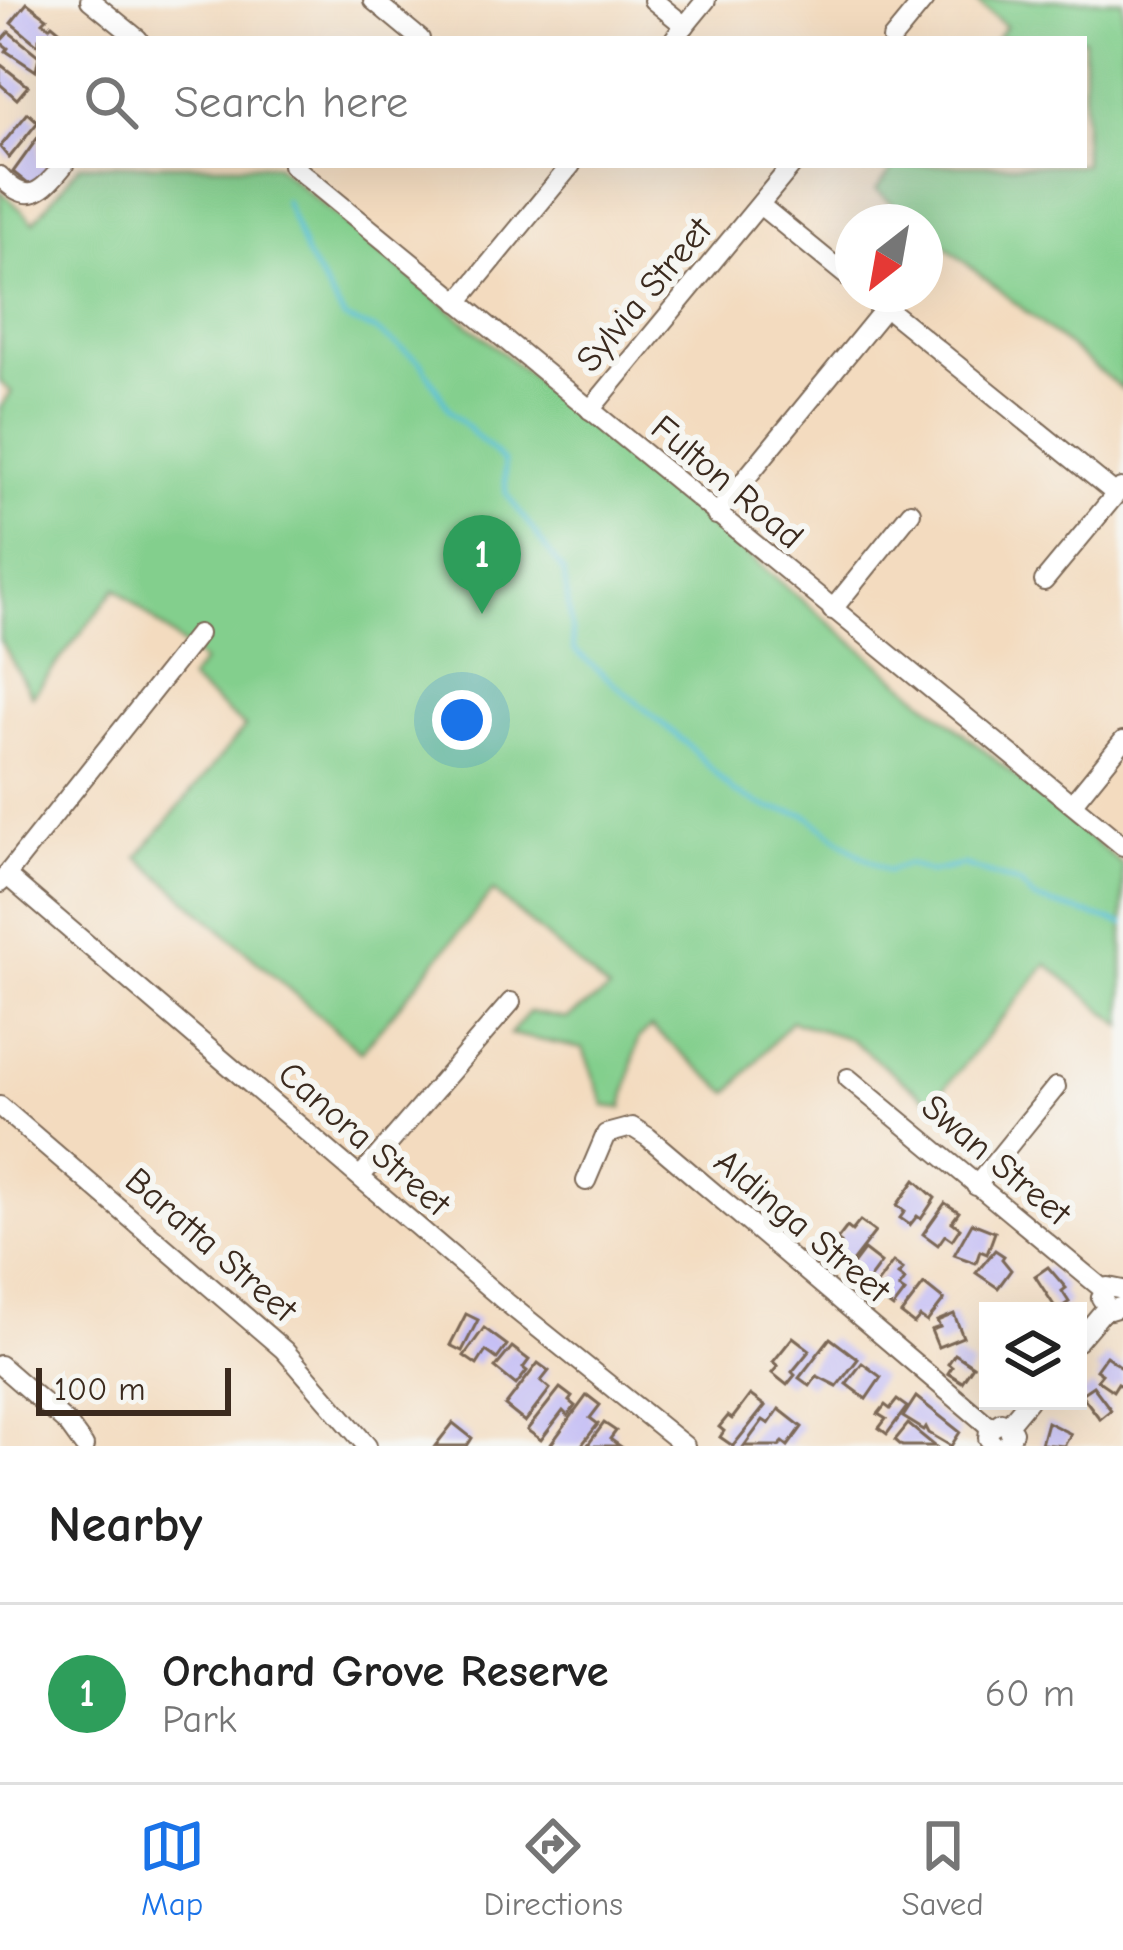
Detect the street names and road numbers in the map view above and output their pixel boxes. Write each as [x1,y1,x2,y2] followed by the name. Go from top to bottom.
[568,209,721,380] street label: Sylvia Street
[643,407,811,557] street label: Fulton Road
[270,1053,459,1226] street label: Canora Street
[913,1086,1080,1235] street label: Swan Street
[706,1141,899,1312] street label: Aldinga Street
[117,1160,306,1332] street label: Baratta Street

